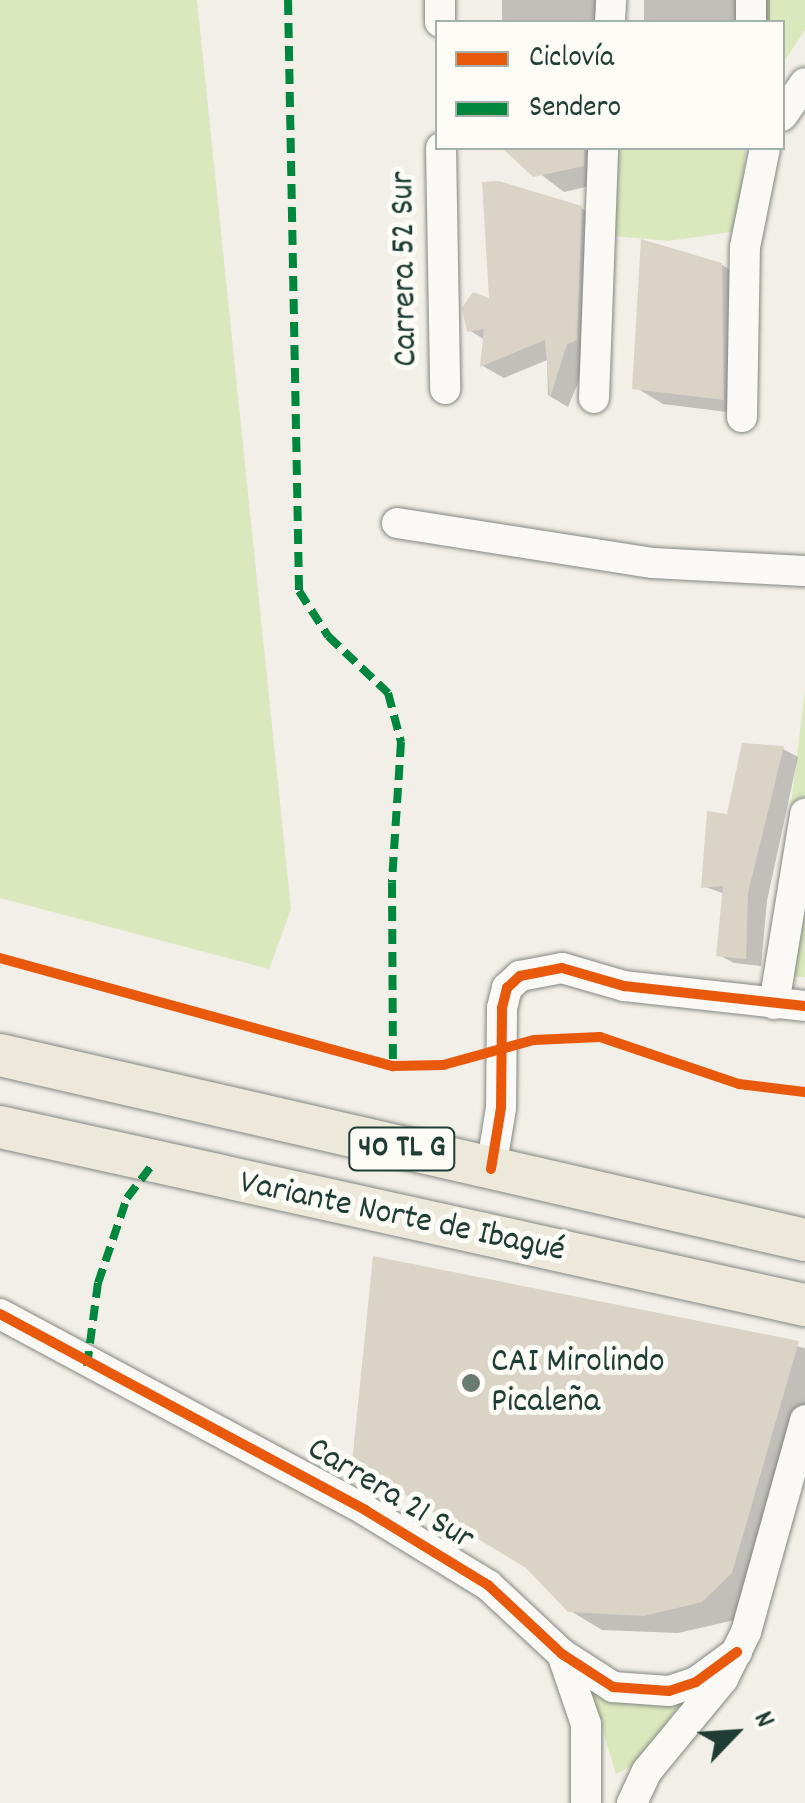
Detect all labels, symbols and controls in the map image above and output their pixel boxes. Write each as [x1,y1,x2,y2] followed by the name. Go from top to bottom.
[435,20,785,150] legend
[529,38,614,81] text: Ciclovía
[529,88,621,131] text: Sendero
[383,171,429,367] street label: Carrera 52 Sur
[347,1122,457,1176] road number: 40 TL G
[236,1163,568,1273] street label: Variante Norte de Ibagué
[491,1342,665,1424] place label: CAI Mirolindo Picaleña
[460,1372,482,1394] marker: CAI Mirolindo Picaleña
[299,1429,481,1561] street label: Carrera 21 Sur
[685,1683,785,1783] north arrow
[741,1706,783,1735] text: N

